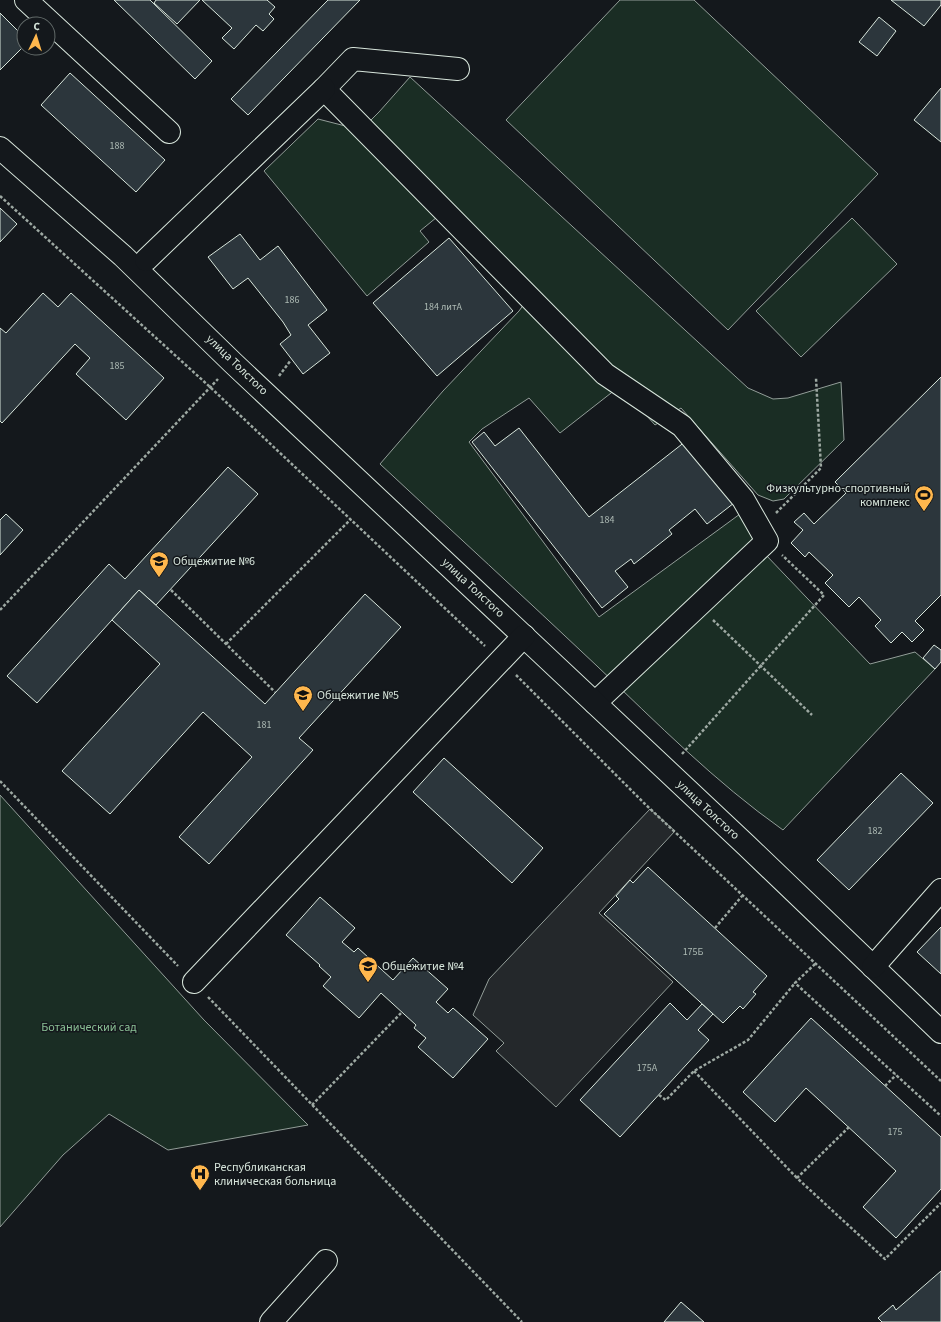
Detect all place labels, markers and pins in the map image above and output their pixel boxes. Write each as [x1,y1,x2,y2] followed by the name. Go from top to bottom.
[766,480,911,511] place label: Физкультурно-спортивный комплекс
[913,484,935,512] sports icon: Физкультурно-спортивный комплекс
[148,550,170,578] school or university icon: Общежитие №6
[173,553,255,570] place label: Общежитие №6
[292,684,314,712] school or university icon: Общежитие №5
[317,687,399,704] place label: Общежитие №5
[357,955,379,983] school or university icon: Общежитие №4
[382,958,464,975] place label: Общежитие №4
[214,1159,336,1190] place label: Республиканская клиническая больница
[189,1163,211,1191] hospital icon: Республиканская клиническая больница

